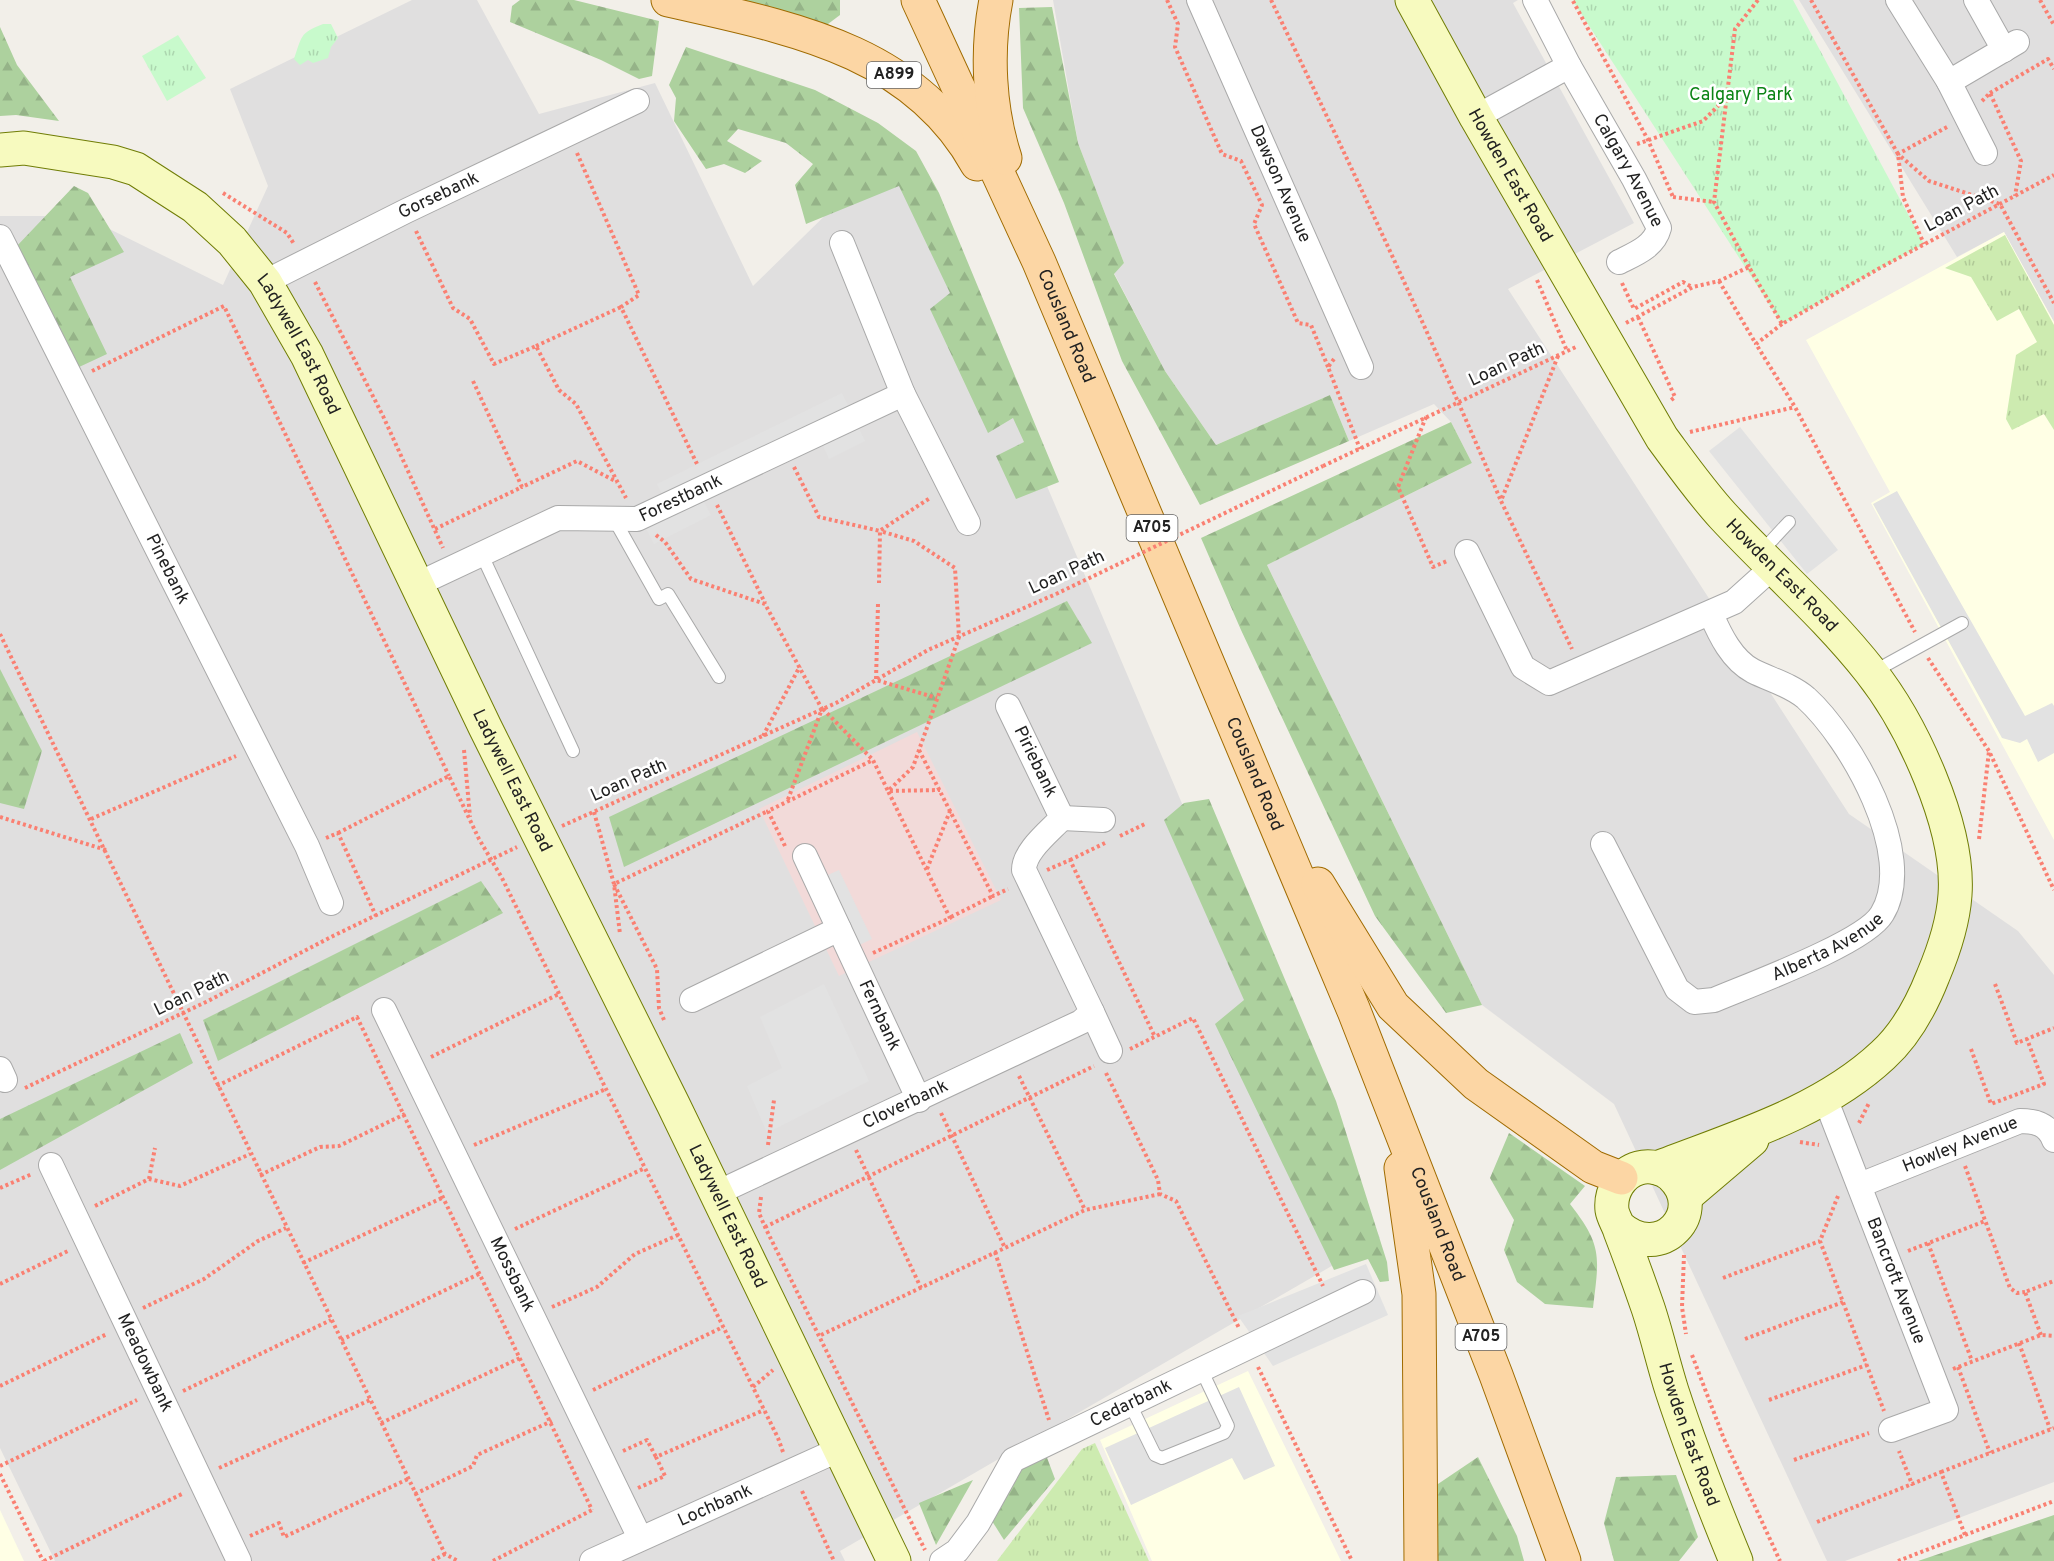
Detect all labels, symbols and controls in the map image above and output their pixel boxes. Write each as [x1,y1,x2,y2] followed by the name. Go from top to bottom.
[867,62,921,88] road number: A899
[1689,84,1793,107] park label: Calgary Park
[1462,105,1558,247] street label: Howden East Road
[1587,110,1668,231] street label: Calgary Avenue
[1244,122,1316,246] street label: Dawson Avenue
[394,166,483,225] street label: Gorsebank
[1921,180,2003,238] street label: Loan Path
[1032,266,1100,386] street label: Cousland Road
[251,269,345,418] street label: Ladywell East Road
[1465,337,1549,393] street label: Loan Path
[635,469,726,528] street label: Forestbank
[1720,514,1843,637] street label: Howden East Road
[1126,515,1178,541] road number: A705
[140,530,195,608] street label: Pinebank
[1025,545,1109,601] street label: Loan Path
[467,706,557,856] street label: Ladywell East Road
[1220,714,1288,834] street label: Cousland Road
[1008,722,1062,802] street label: Piriebank
[587,754,671,808] street label: Loan Path
[1768,908,1889,987] street label: Alberta Avenue
[150,966,234,1022] street label: Loan Path
[853,976,906,1054] street label: Fernbank
[859,1075,952,1135] street label: Cloverbank
[1899,1111,2022,1178] street label: Howley Avenue
[683,1141,772,1292] street label: Ladywell East Road
[1404,1164,1470,1285] street label: Cousland Road
[1861,1214,1931,1347] street label: Bancroft Avenue
[484,1233,540,1316] street label: Mossbank
[112,1310,178,1416] street label: Meadowbank
[1456,1324,1506,1350] road number: A705
[1653,1360,1724,1510] street label: Howden East Road
[1086,1374,1176,1433] street label: Cedarbank
[674,1479,756,1532] street label: Lochbank

